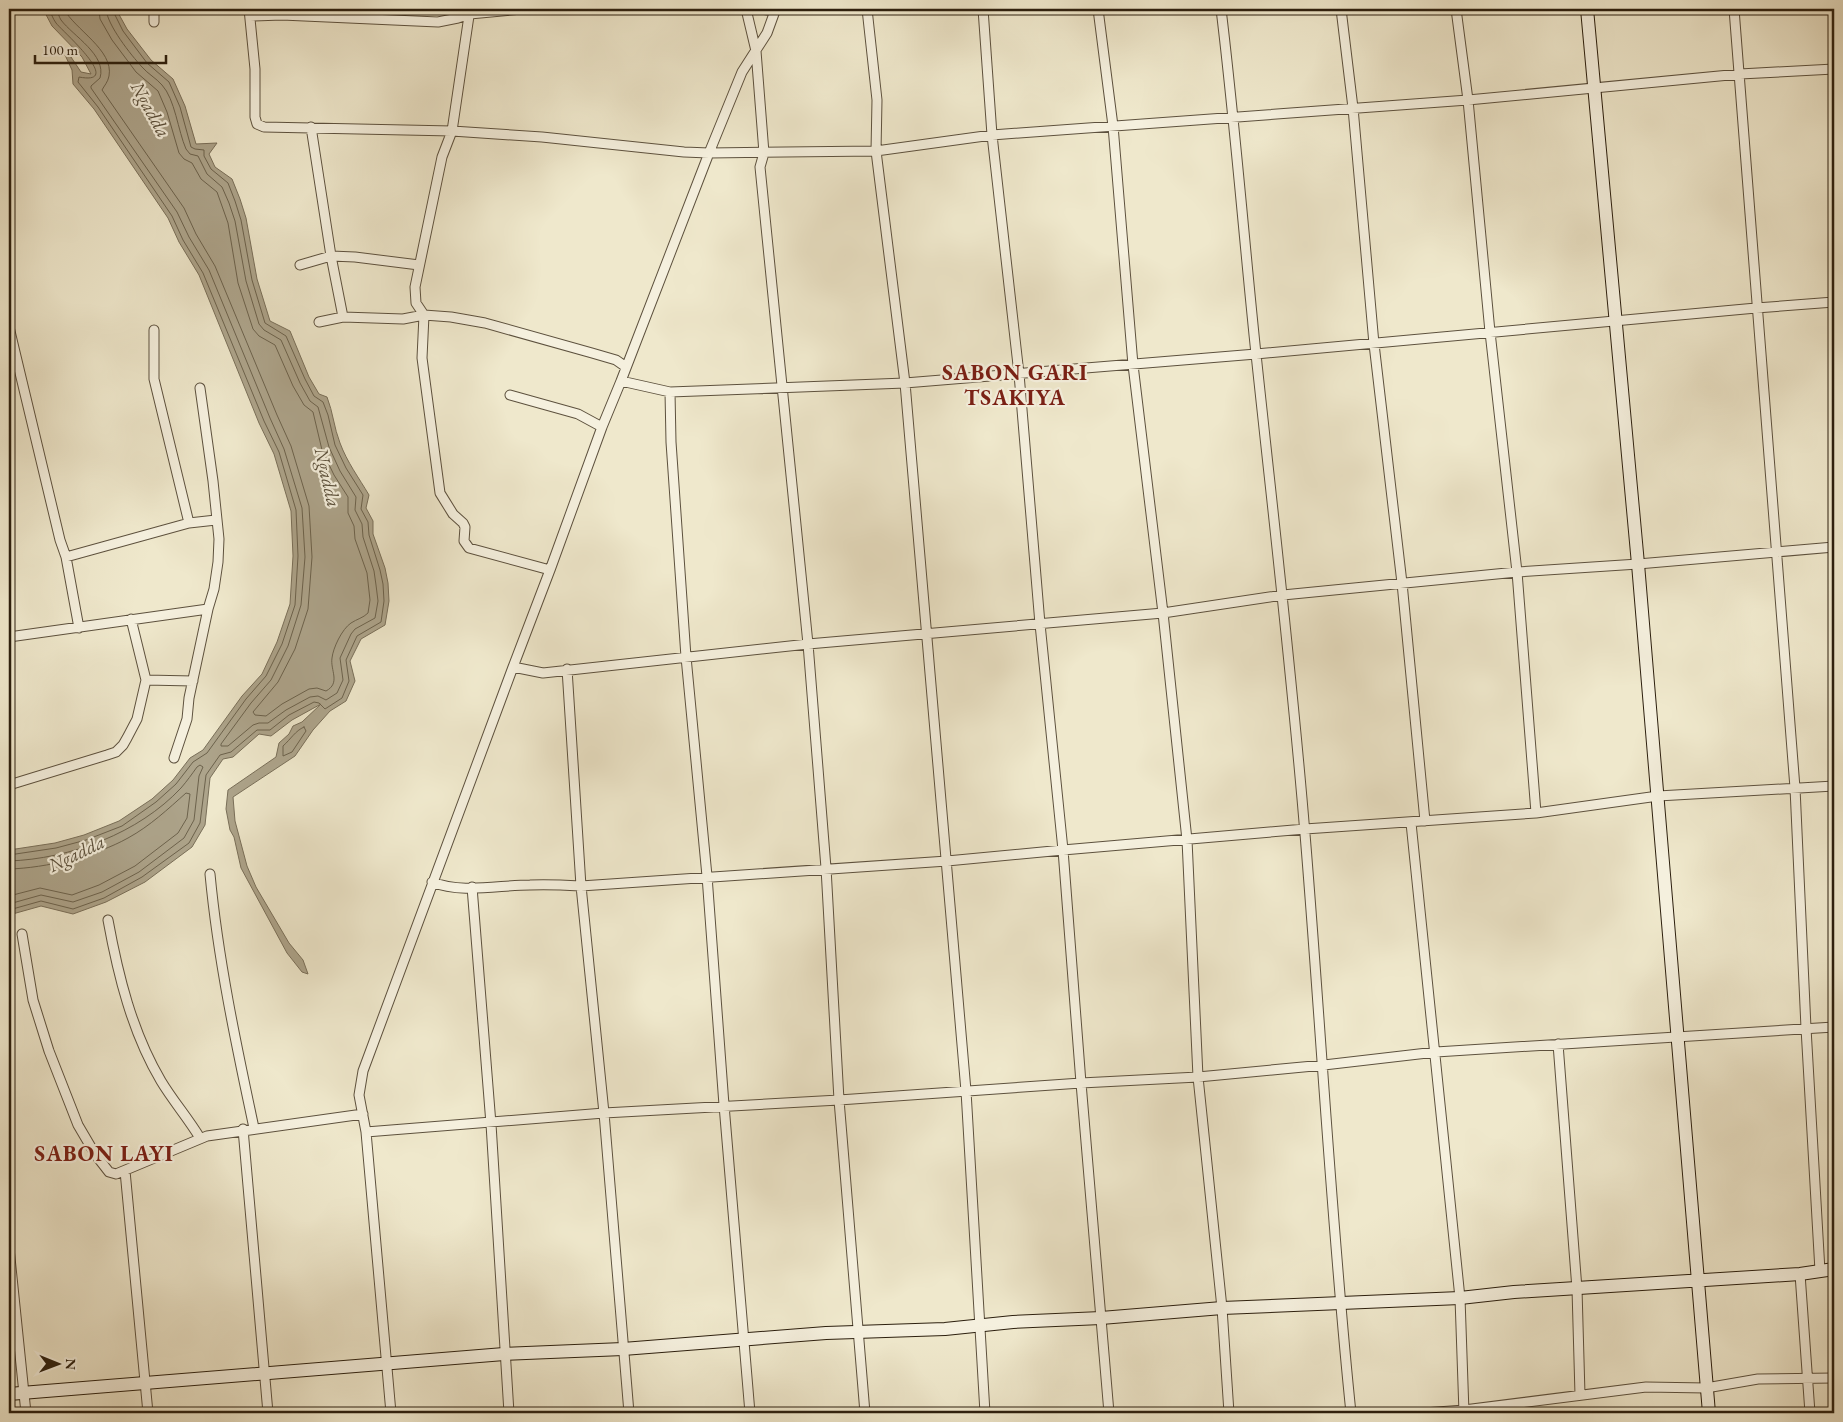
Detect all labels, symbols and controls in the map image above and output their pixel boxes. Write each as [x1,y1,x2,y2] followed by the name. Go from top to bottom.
[35,32,166,64] scale bar
[42,40,79,59] text: 100 m
[124,76,176,142] water label: Ngadda
[942,358,1088,412] district label: SABON GARI TSAKIYA
[308,444,346,509] water label: Ngadda
[43,829,109,878] water label: Ngadda
[34,1139,174,1168] district label: SABON LAYI
[32,1340,82,1390] north arrow
[62,1358,80,1371] text: N

